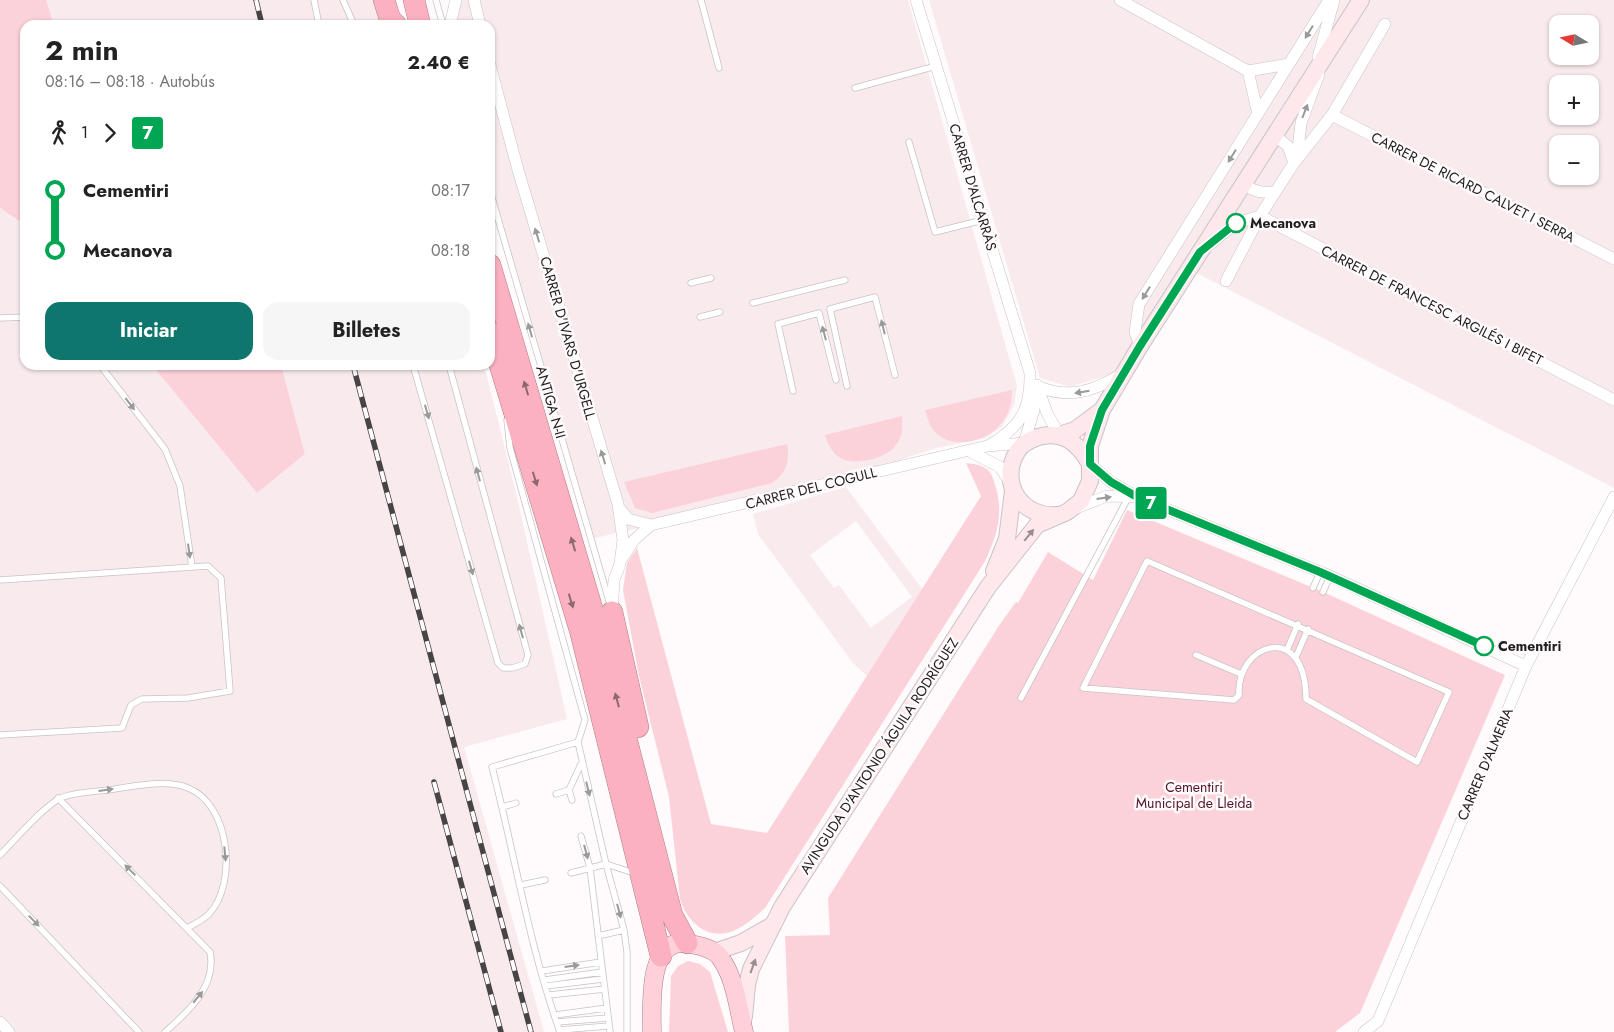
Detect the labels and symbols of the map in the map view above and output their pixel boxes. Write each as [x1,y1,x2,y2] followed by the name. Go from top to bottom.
[1549,15,1599,65] north arrow
[1305,26,1314,39] one-way arrow
[1302,104,1309,119] one-way arrow
[944,121,1002,253] street label: CARRER D'ALCARRÀS
[1368,127,1579,248] street label: CARRER DE RICARD CALVET I SERRA
[1227,149,1236,162] one-way arrow
[1226,213,1246,233] marker: Mecanova
[1250,213,1316,233] place label: Mecanova
[533,227,541,242] one-way arrow
[1318,240,1547,370] street label: CARRER DE FRANCESC ARGILÉS I BIFET
[535,254,601,423] street label: CARRER D'IVARS D'URGELL
[1141,287,1150,300] one-way arrow
[879,320,887,335] one-way arrow
[526,323,534,338] one-way arrow
[820,325,828,340] one-way arrow
[531,363,571,441] street label: ANTIGA N-II
[522,380,530,395] one-way arrow
[1073,388,1089,396] one-way arrow
[125,397,136,410] one-way arrow
[423,404,431,419] one-way arrow
[599,450,607,465] one-way arrow
[743,462,879,514] street label: CARRER DEL COGULL
[474,467,482,482] one-way arrow
[531,472,539,487] one-way arrow
[1135,487,1167,519] line badge: 7
[1097,494,1113,502] one-way arrow
[1024,528,1034,542] one-way arrow
[568,536,576,551] one-way arrow
[185,543,193,559] one-way arrow
[468,561,476,576] one-way arrow
[568,593,576,608] one-way arrow
[517,623,525,638] one-way arrow
[795,634,963,878] street label: AVINGUDA D'ANTONIO ÁGUILA RODRÍGUEZ
[1474,636,1494,656] marker: Cementiri
[1498,636,1561,656] place label: Cementiri
[612,693,620,708] one-way arrow
[1452,704,1518,823] street label: CARRER D'ALMERIA
[1136,777,1252,813] park label: Cementiri Municipal de Lleida
[584,781,592,796] one-way arrow
[99,786,115,794] one-way arrow
[582,844,590,859] one-way arrow
[221,846,229,862] one-way arrow
[124,865,136,877] one-way arrow
[616,903,624,918] one-way arrow
[28,915,40,927] one-way arrow
[749,958,757,973] one-way arrow
[564,962,580,970] one-way arrow
[193,990,204,1003] one-way arrow

